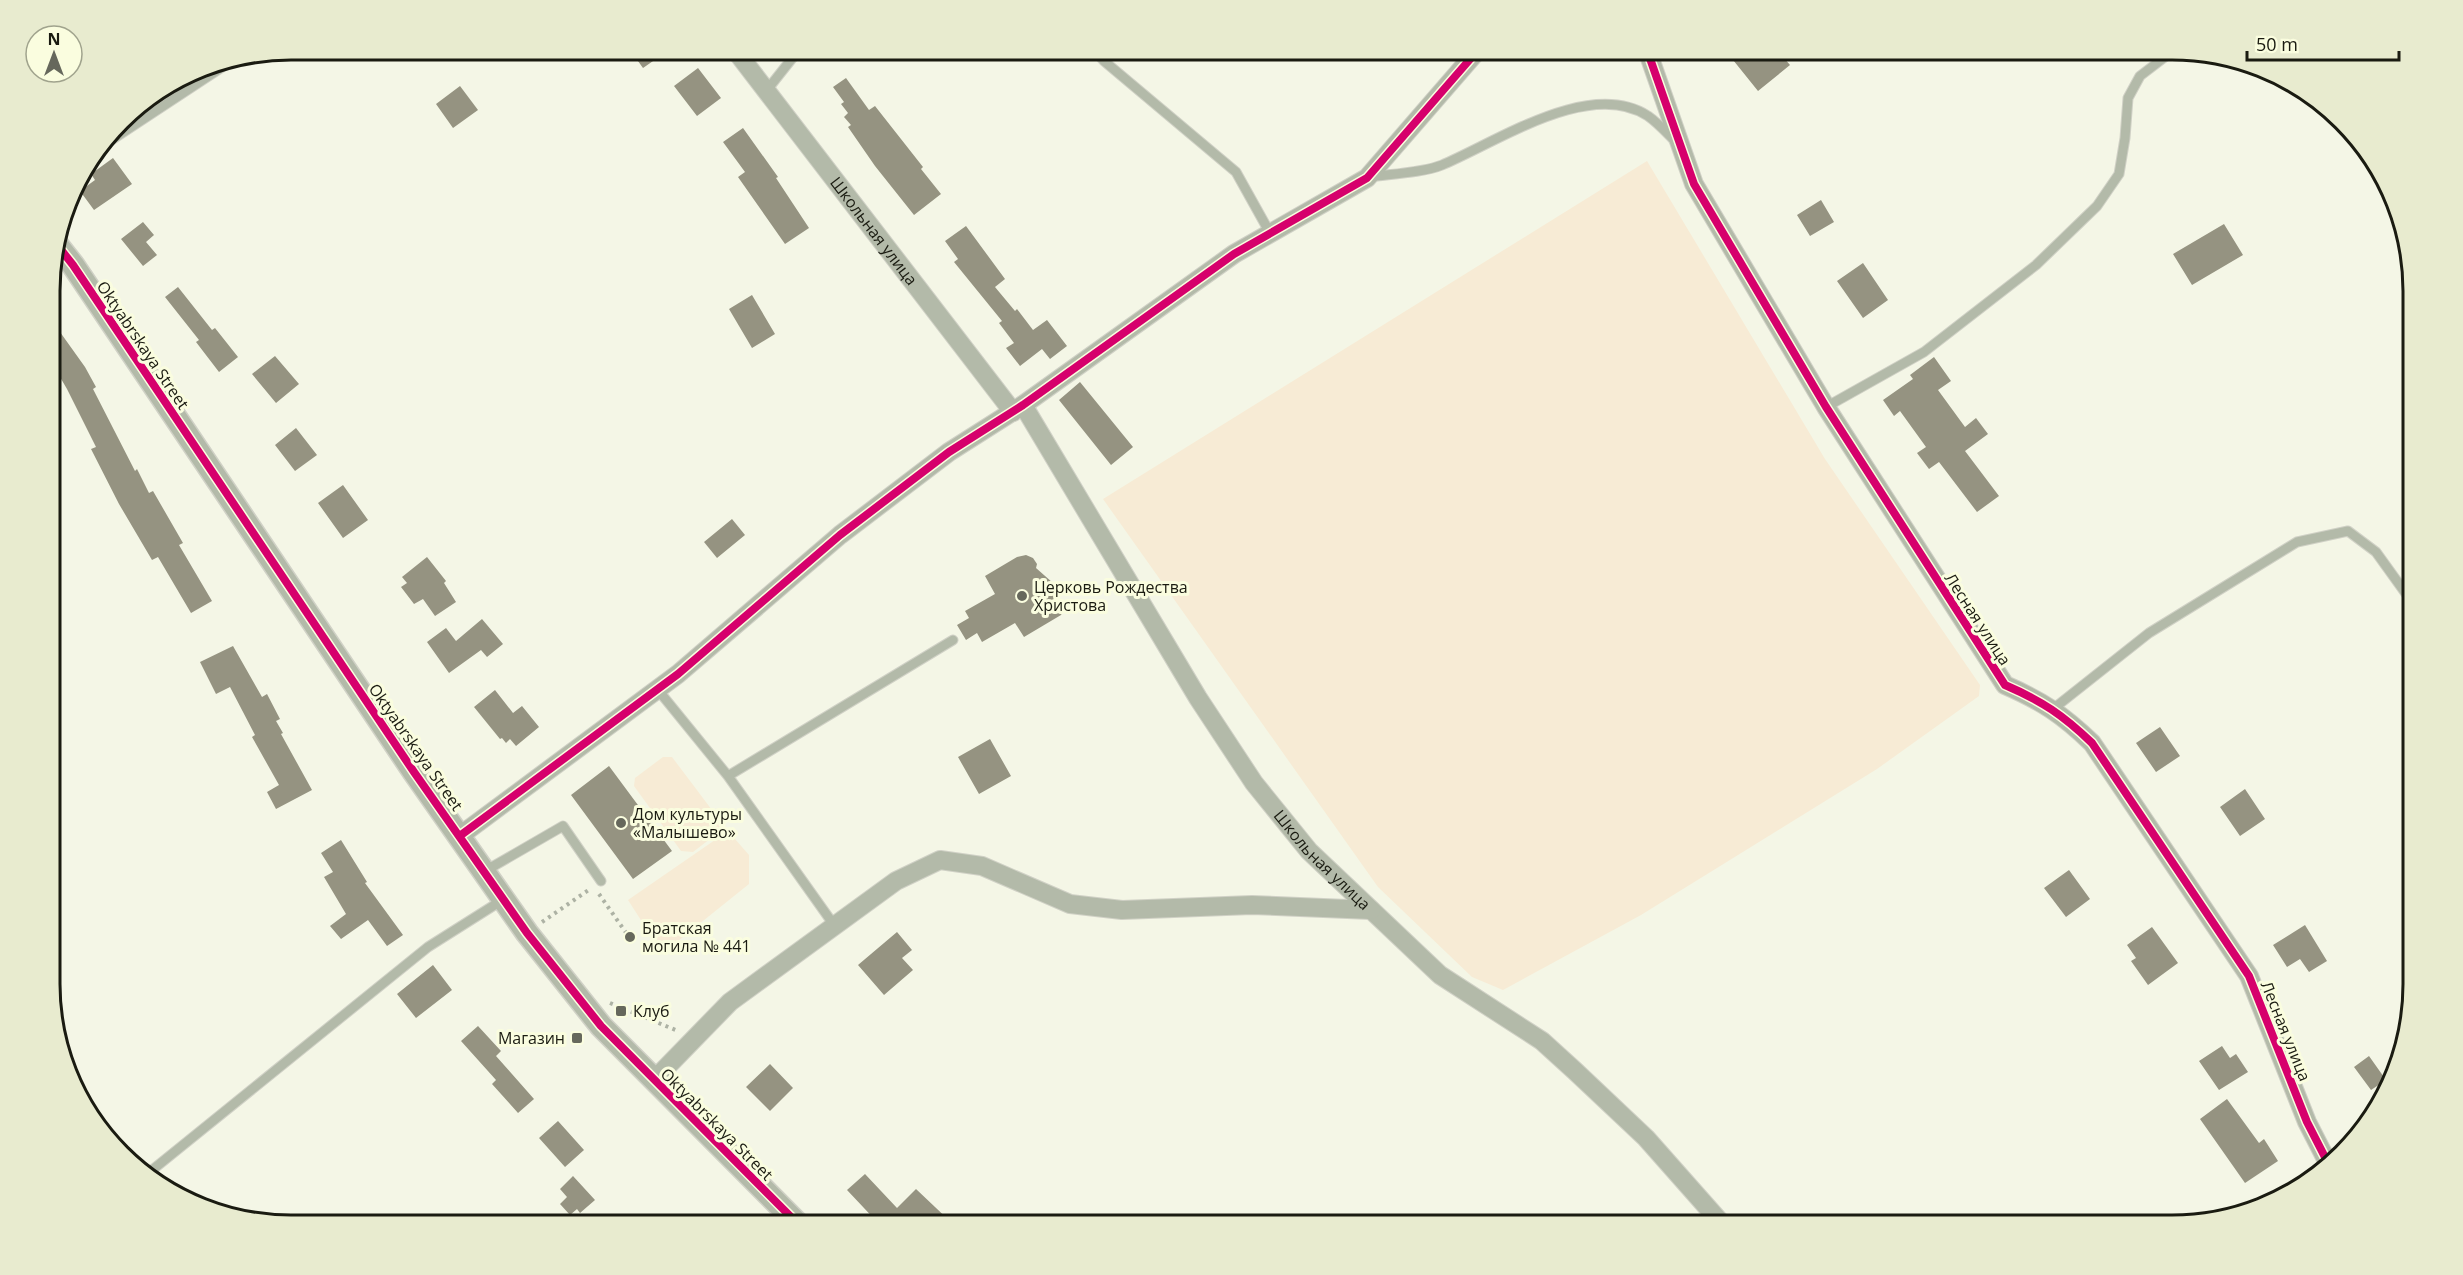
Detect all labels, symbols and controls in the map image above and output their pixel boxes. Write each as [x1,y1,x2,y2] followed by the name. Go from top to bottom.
[24,24,84,84] north arrow
[2247,24,2398,62] scale bar
[47,28,61,50] text: N
[2256,32,2298,56] text: 50 m
[825,172,923,290] street label: Школьная улица
[92,276,194,414] street label: Oktyabrskaya Street
[1940,568,2016,670] street label: Лесная улица
[1034,576,1188,616] place label: Церковь Рождества Христова
[1015,589,1029,603] marker: Церковь Рождества Христова
[364,679,468,815] street label: Oktyabrskaya Street
[633,803,742,843] place label: Дом культуры «Малышево»
[1269,805,1375,915] street label: Школьная улица
[614,816,628,830] marker: Дом культуры «Малышево»
[642,917,751,957] place label: Братская могила № 441
[623,930,637,944] marker: Братская могила № 441
[2256,978,2316,1084] street label: Лесная улица
[633,1000,669,1022] place label: Клуб
[614,1004,628,1018] marker: Клуб
[498,1027,565,1049] place label: Магазин
[570,1031,584,1045] marker: Магазин
[656,1063,778,1185] street label: Oktyabrskaya Street

